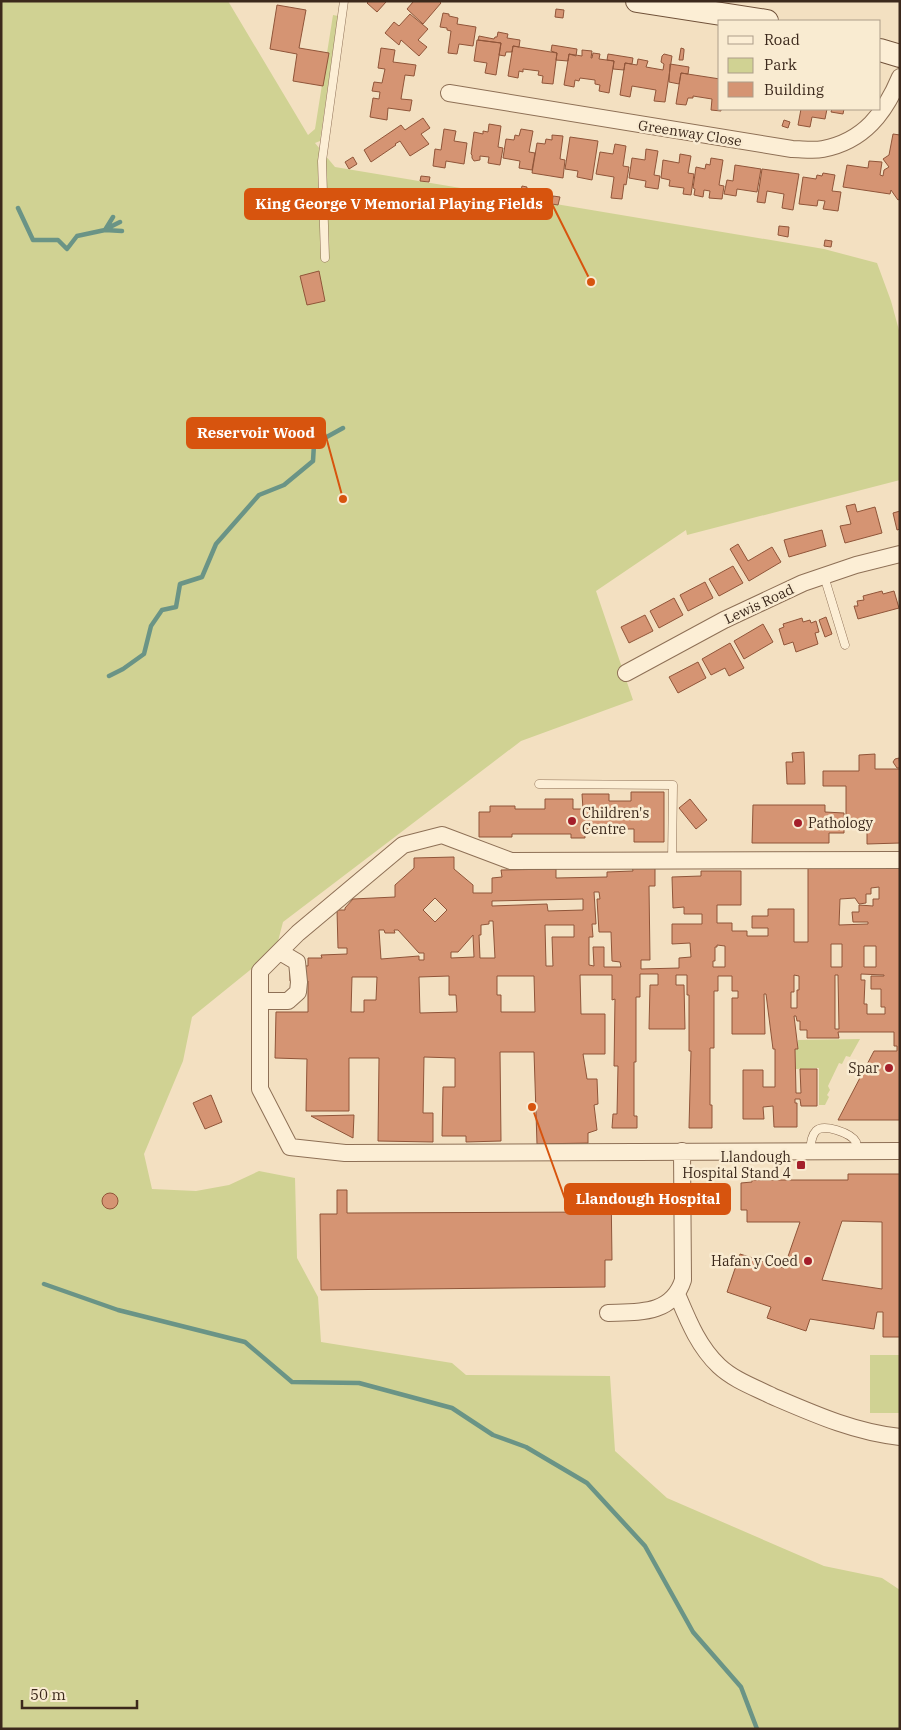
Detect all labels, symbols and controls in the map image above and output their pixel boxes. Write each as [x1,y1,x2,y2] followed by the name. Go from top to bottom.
[718,20,881,110] legend
[764,30,800,49] text: Road
[764,55,797,74] text: Park
[764,80,824,99] text: Building
[637,116,743,150] street label: Greenway Close
[245,189,552,219] callout: King George V Memorial Playing Fields
[255,194,543,213] text: King George V Memorial Playing Fields
[187,418,325,448] callout: Reservoir Wood
[197,423,315,442] text: Reservoir Wood
[721,580,797,628] street label: Lewis Road
[582,804,649,838] place label: Children's Centre
[808,814,873,832] place label: Pathology
[566,815,578,827] marker: Children's Centre
[792,817,804,829] marker: Pathology
[848,1059,880,1077] place label: Spar
[883,1062,895,1074] marker: Spar
[682,1148,791,1182] place label: Llandough Hospital Stand 4
[795,1159,807,1171] marker: Llandough Hospital Stand 4
[565,1184,730,1214] callout: Llandough Hospital
[576,1189,720,1208] text: Llandough Hospital
[711,1252,798,1270] place label: Hafan y Coed
[802,1255,814,1267] marker: Hafan y Coed
[22,1678,138,1710] scale bar
[30,1685,66,1704] text: 50 m

